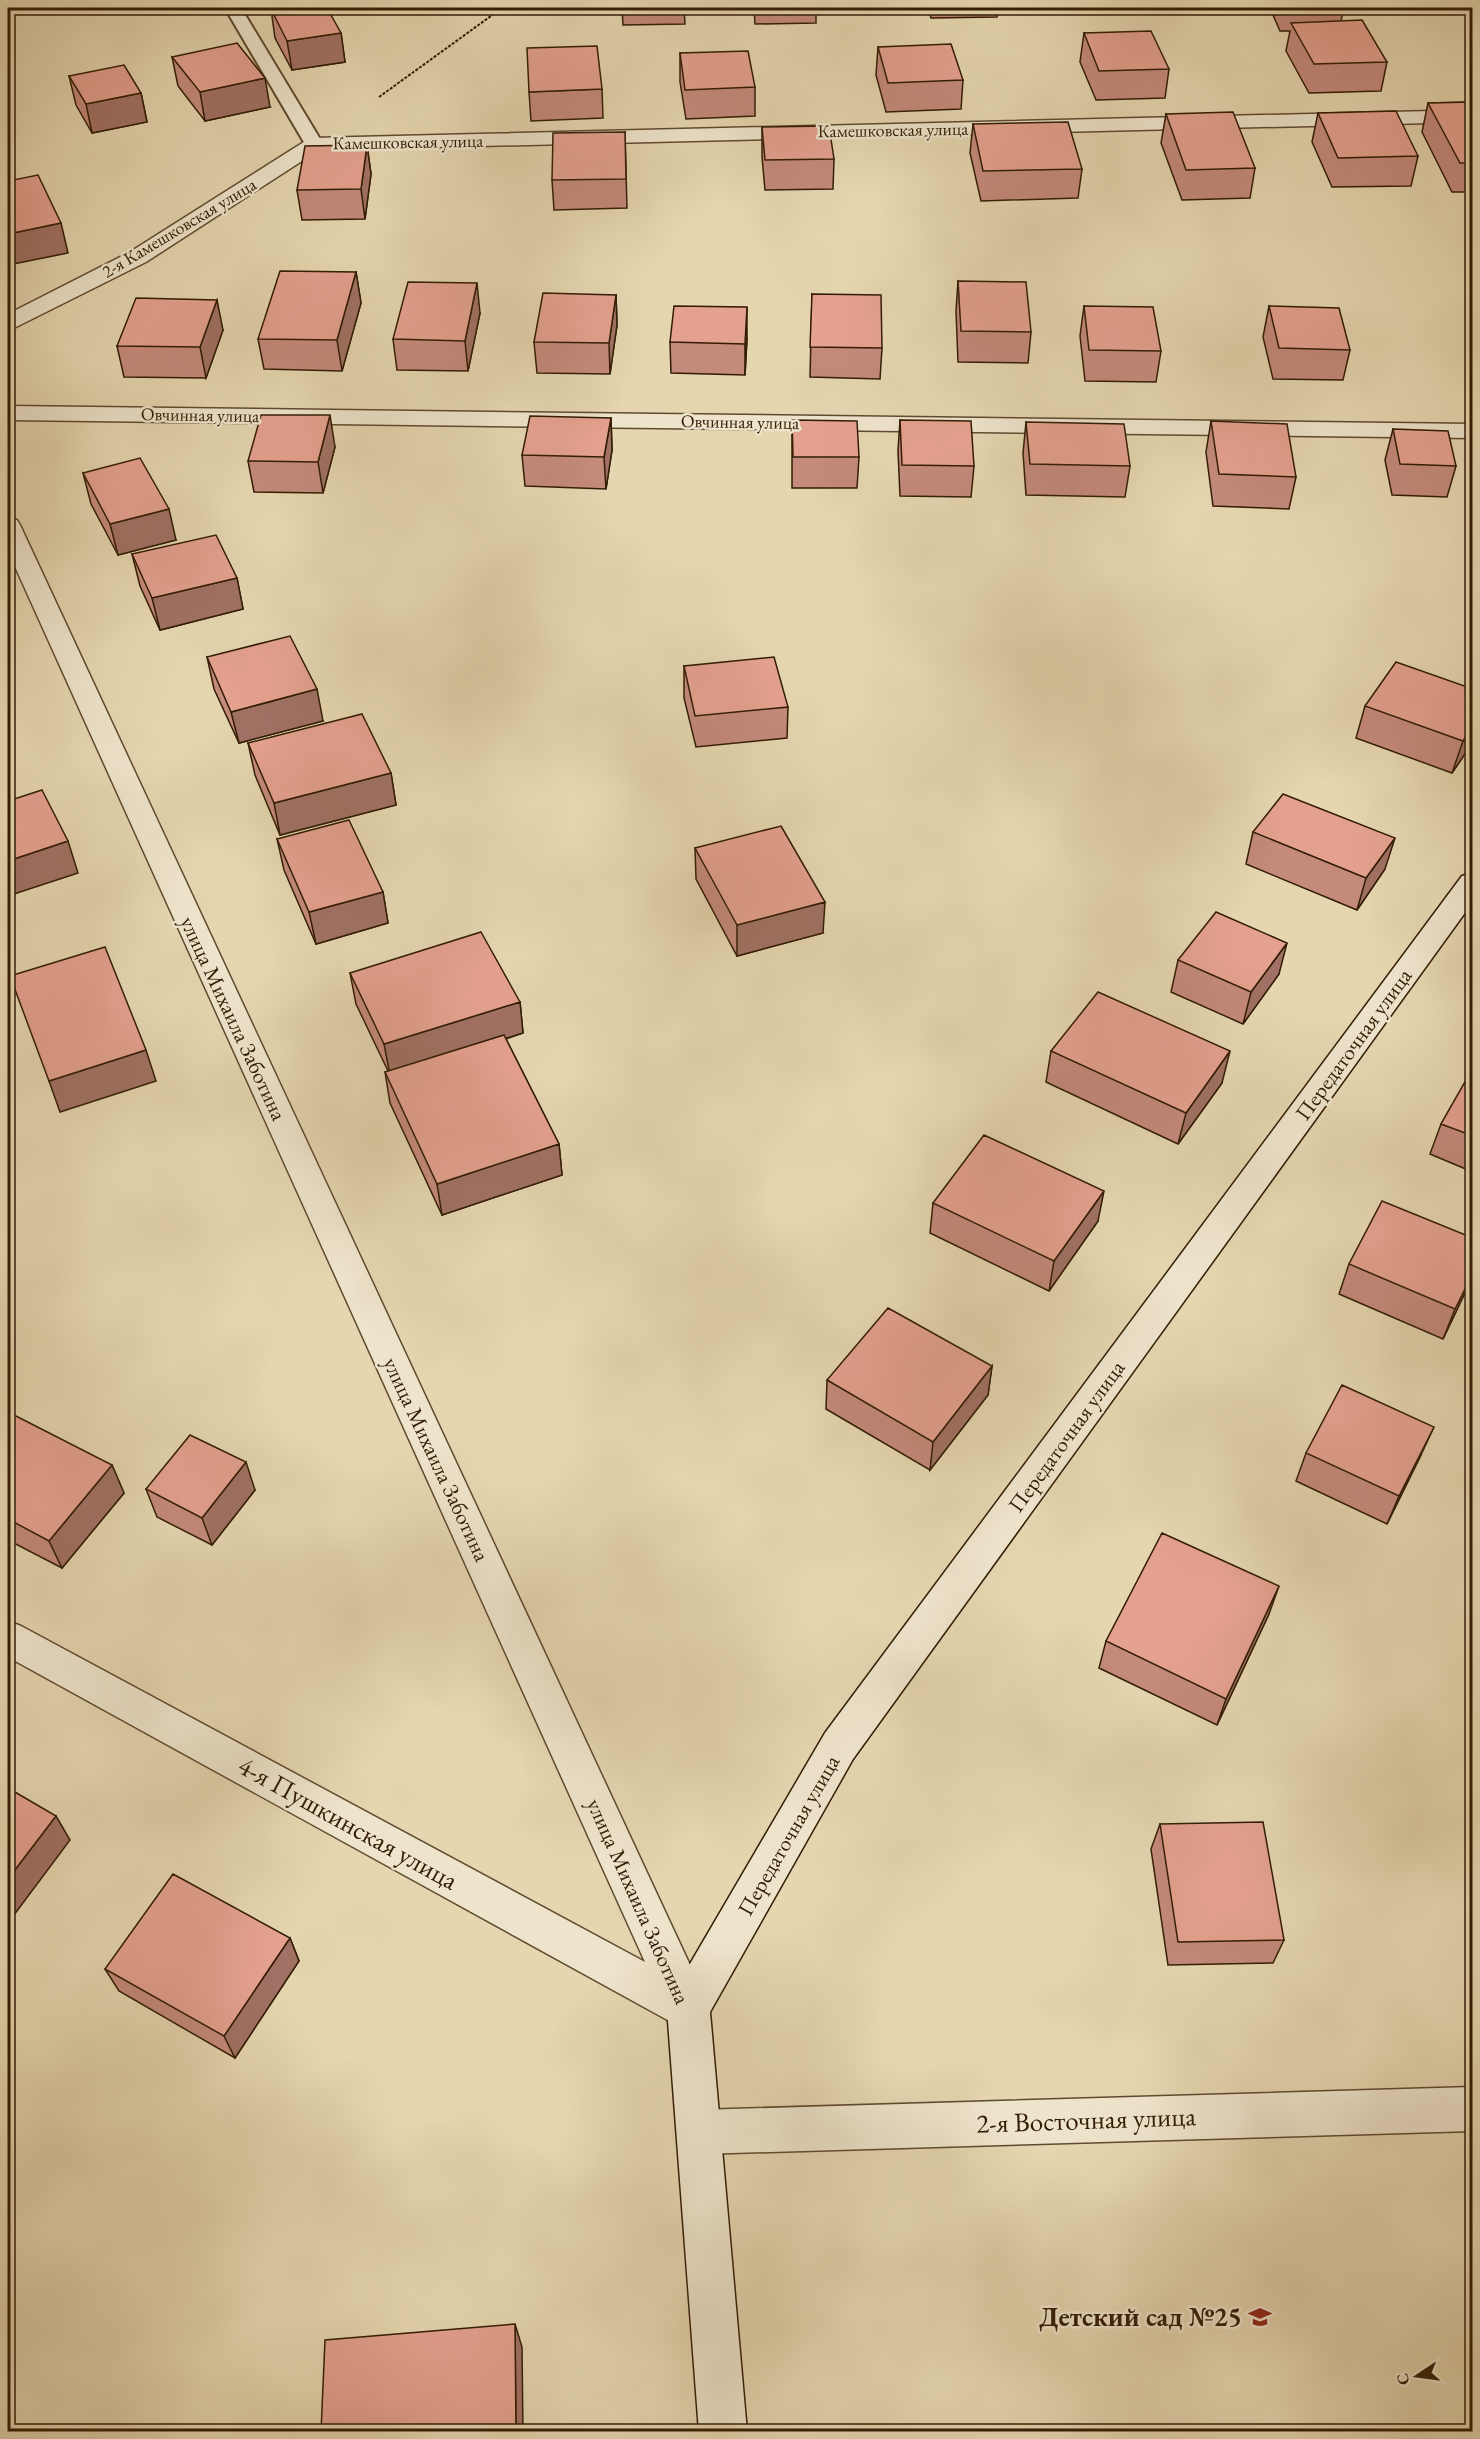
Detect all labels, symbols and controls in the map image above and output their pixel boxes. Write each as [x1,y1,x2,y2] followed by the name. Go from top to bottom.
[817,117,969,142] street label: Камешковская улица
[332,129,484,154] street label: Камешковская улица
[97,172,261,283] street label: 2-я Камешковская улица
[141,402,260,427] street label: Овчинная улица
[681,409,800,434] street label: Овчинная улица
[173,911,294,1125] street label: улица Михаила Заботина
[1288,962,1419,1126] street label: Передаточная улица
[376,1352,497,1566] street label: улица Михаила Заботина
[1001,1354,1132,1518] street label: Передаточная улица
[232,1748,465,1898] street label: 4-я Пушкинская улица
[731,1749,846,1921] street label: Передаточная улица
[580,1794,697,2009] street label: улица Михаила Заботина
[975,2098,1197,2141] street label: 2-я Восточная улица
[1039,2299,1242,2334] place label: Детский сад №25
[1247,2304,1273,2330] school or university icon: Детский сад №25
[1387,2346,1447,2406] north arrow
[1391,2371,1414,2387] text: С

